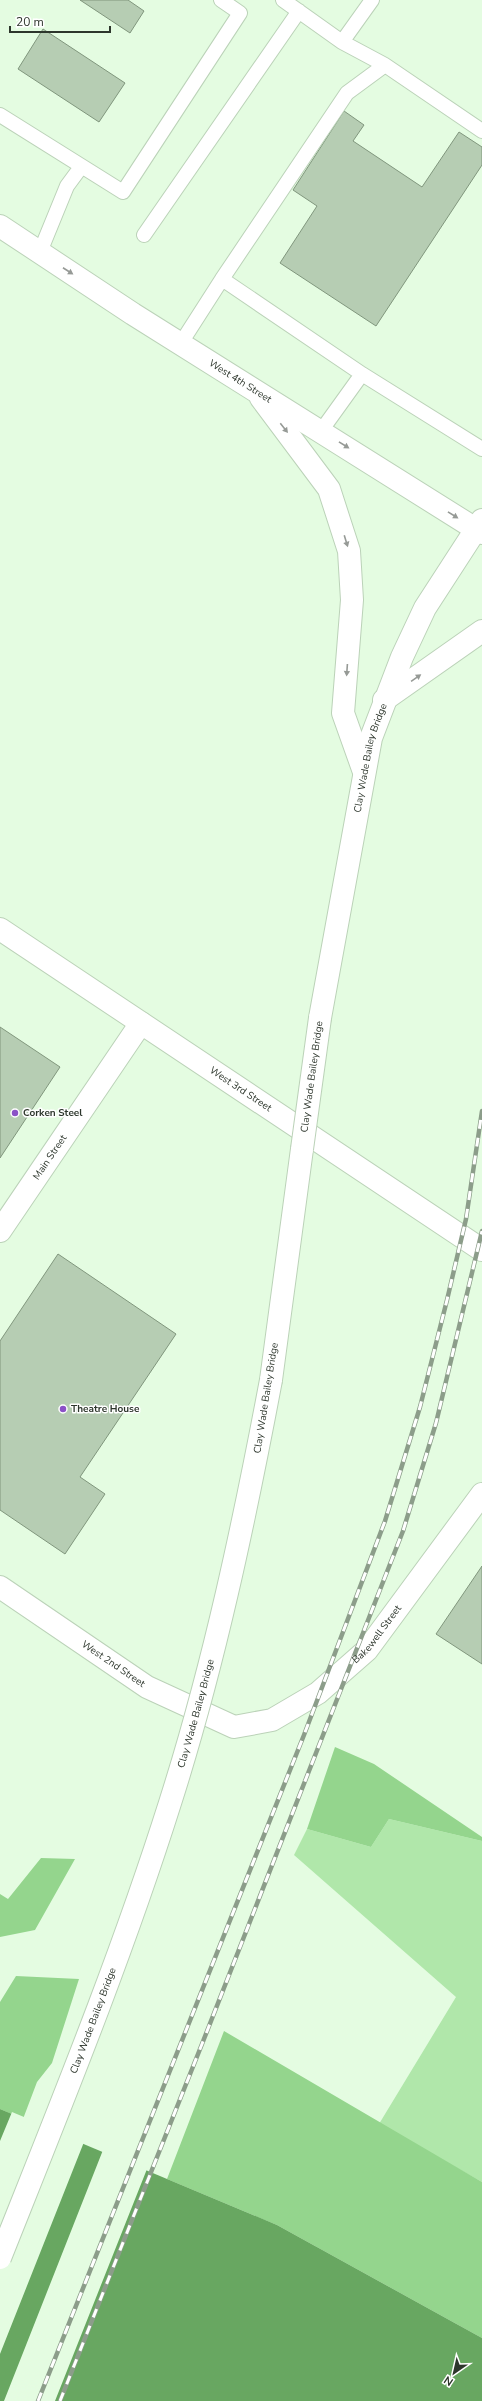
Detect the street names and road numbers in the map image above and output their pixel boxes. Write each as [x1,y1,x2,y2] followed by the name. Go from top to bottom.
[206,356,275,407] street label: West 4th Street
[351,701,391,814] street label: Clay Wade Bailey Bridge
[297,1020,327,1133] street label: Clay Wade Bailey Bridge
[207,1063,275,1115] street label: West 3rd Street
[30,1132,71,1183] street label: Main Street
[250,1342,282,1454] street label: Clay Wade Bailey Bridge
[349,1602,405,1667] street label: Bakewell Street
[79,1637,148,1691] street label: West 2nd Street
[174,1658,218,1770] street label: Clay Wade Bailey Bridge
[67,1966,120,2076] street label: Clay Wade Bailey Bridge

